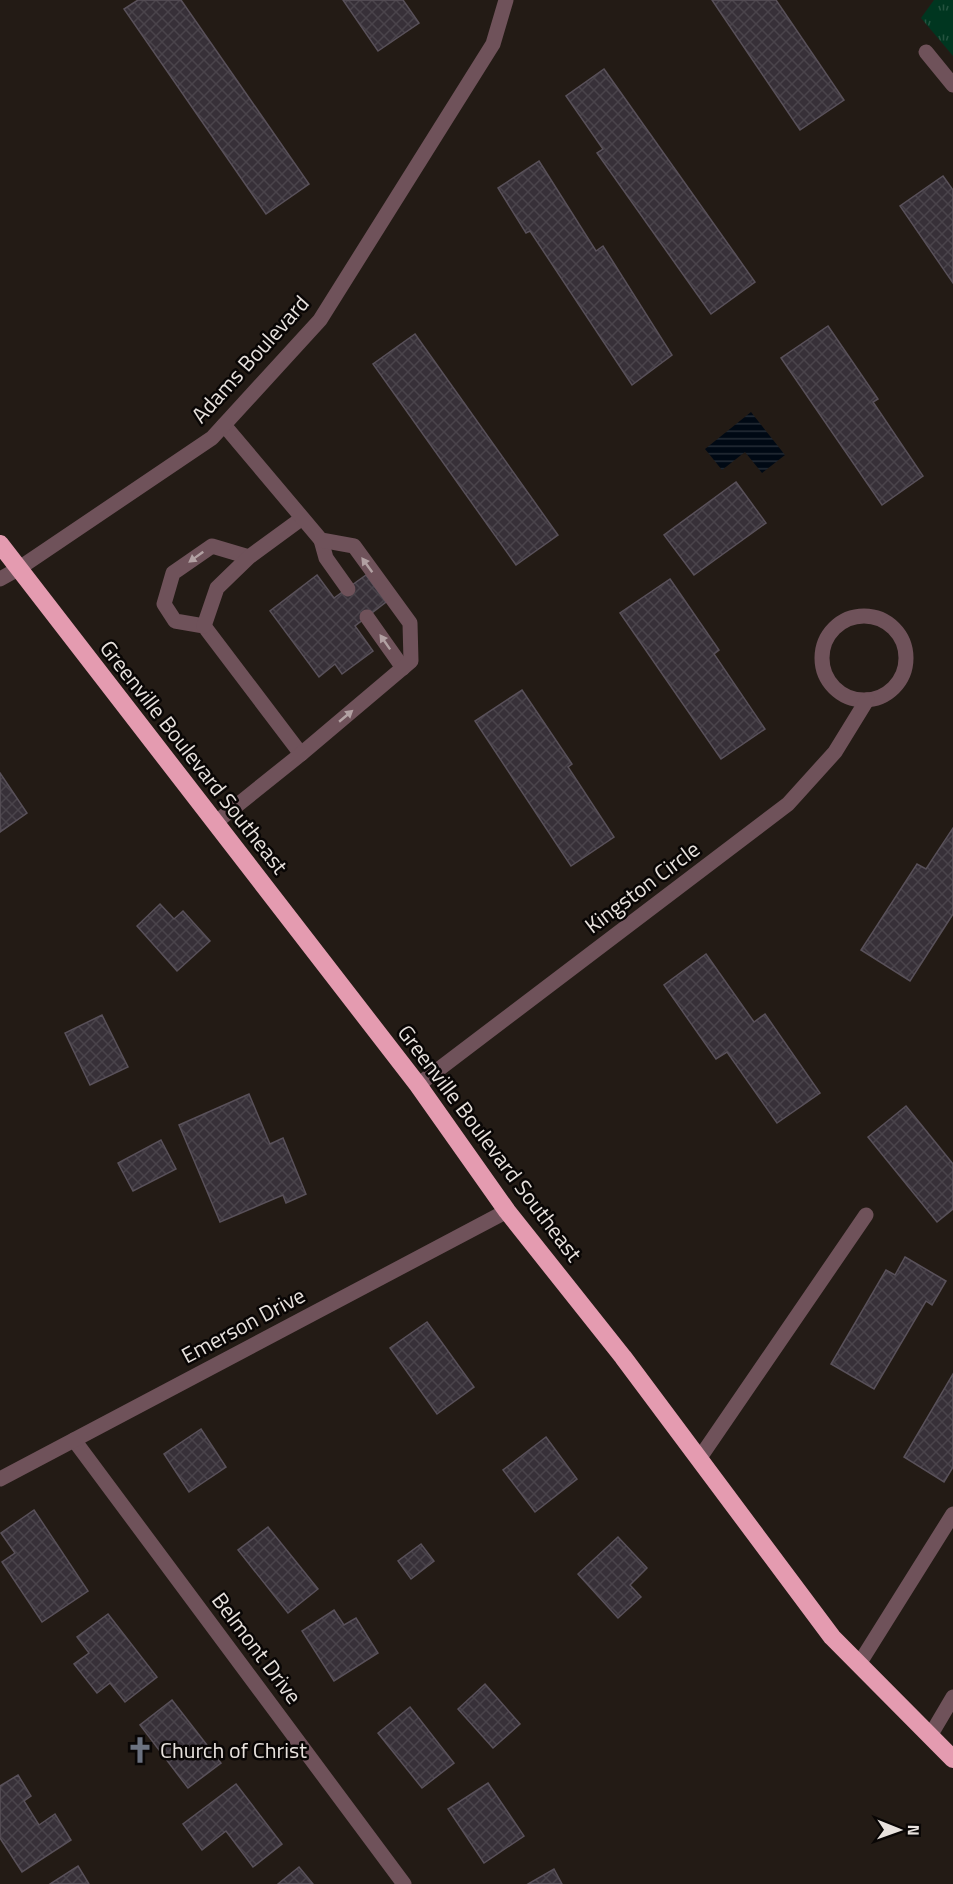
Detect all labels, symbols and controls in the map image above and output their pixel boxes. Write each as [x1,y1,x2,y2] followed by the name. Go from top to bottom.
[183,287,317,431] street label: Adams Boulevard
[188,551,204,563] one-way arrow
[361,558,373,574] one-way arrow
[92,633,297,882] street label: Greenville Boulevard Southeast
[379,635,391,651] one-way arrow
[338,710,353,723] one-way arrow
[577,832,707,942] street label: Kingston Circle
[389,1017,591,1269] street label: Greenville Boulevard Southeast
[175,1278,311,1372] street label: Emerson Drive
[204,1585,310,1711] street label: Belmont Drive
[160,1733,307,1767] place label: Church of Christ
[125,1735,155,1765] church icon: Church of Christ
[869,1800,929,1860] north arrow
[902,1825,926,1836] text: N

